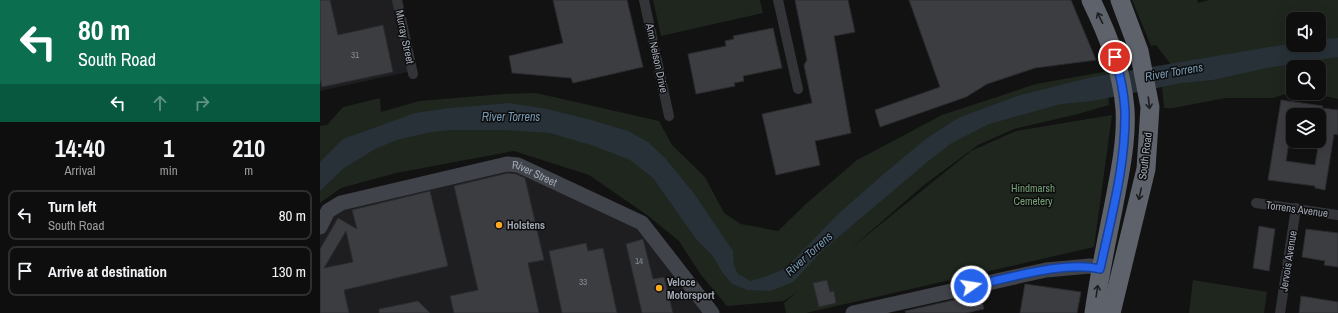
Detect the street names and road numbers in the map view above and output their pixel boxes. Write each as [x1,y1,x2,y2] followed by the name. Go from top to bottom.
[392,9,418,66] street label: Murray Street
[643,21,671,94] street label: Ann Nelson Drive
[1135,132,1155,180] street label: South Road
[512,157,560,190] street label: River Street
[1265,198,1329,220] street label: Torrens Avenue
[1276,230,1300,292] street label: Jervois Avenue

